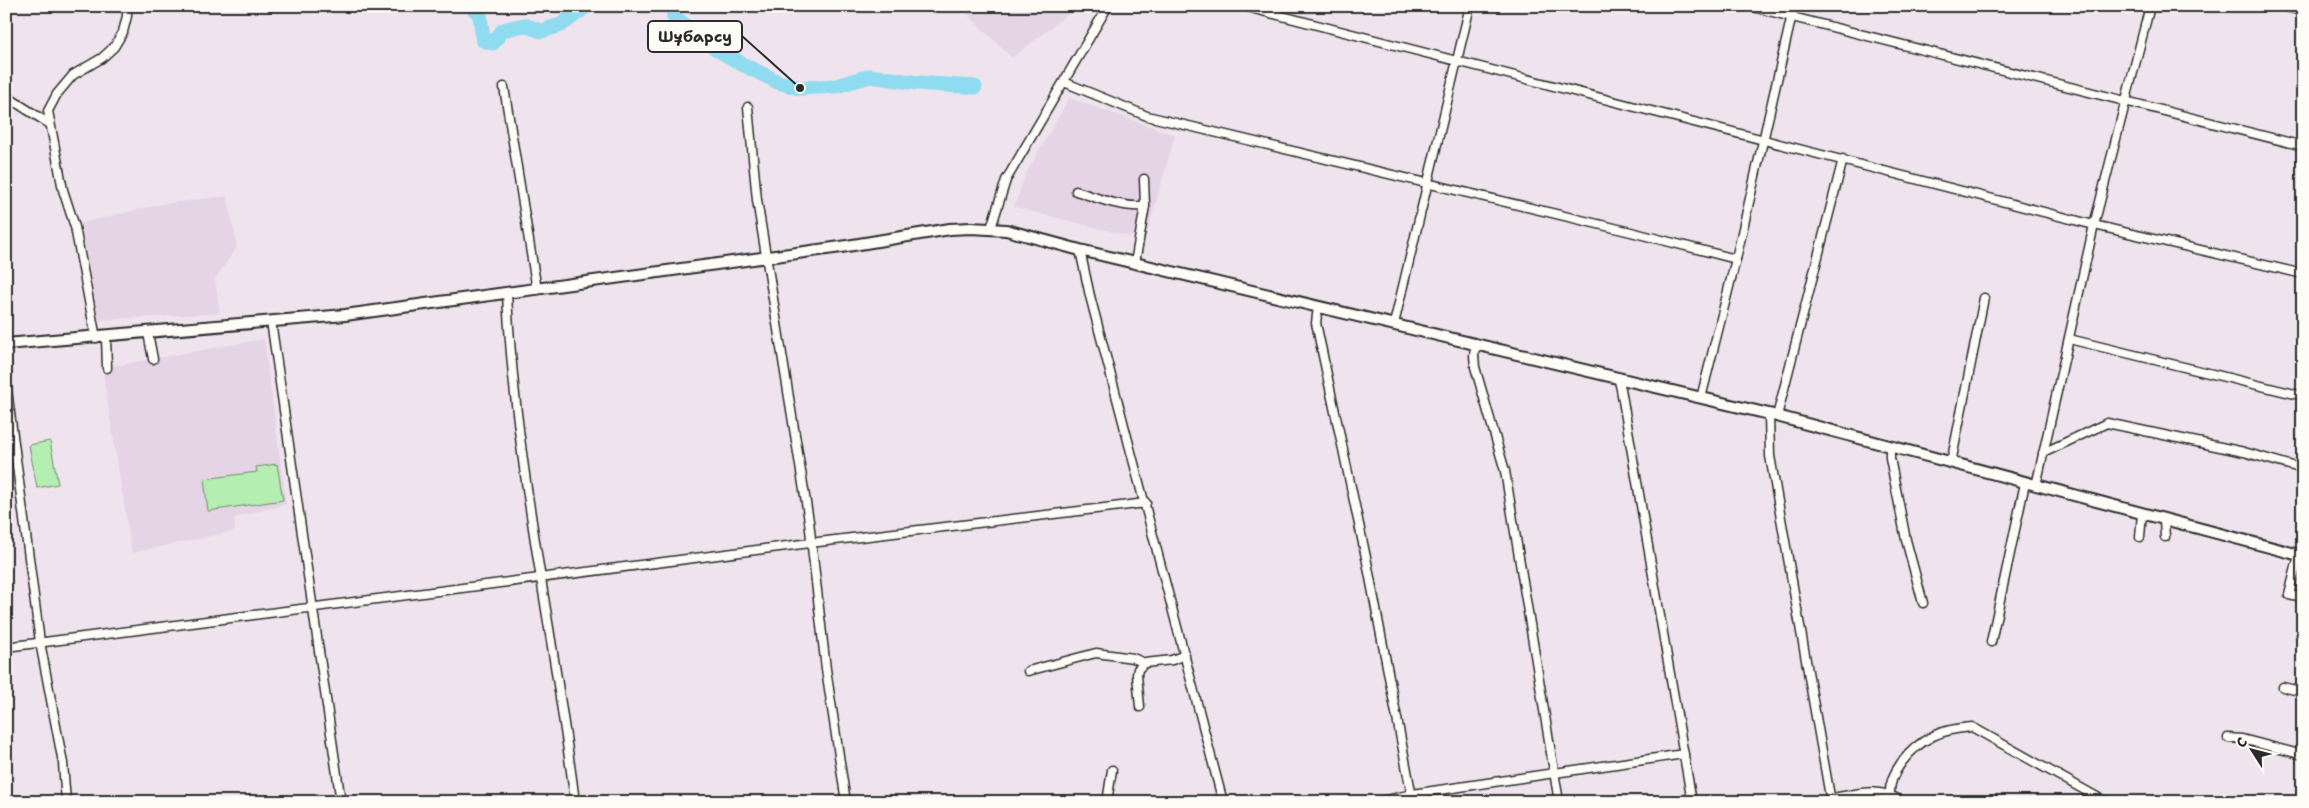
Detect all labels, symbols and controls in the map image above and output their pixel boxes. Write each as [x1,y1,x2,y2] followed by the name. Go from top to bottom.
[648,21,742,52] callout: Шұбарсу
[658,26,732,47] text: Шұбарсу
[2226,726,2276,776] north arrow
[2232,734,2251,751] text: С

